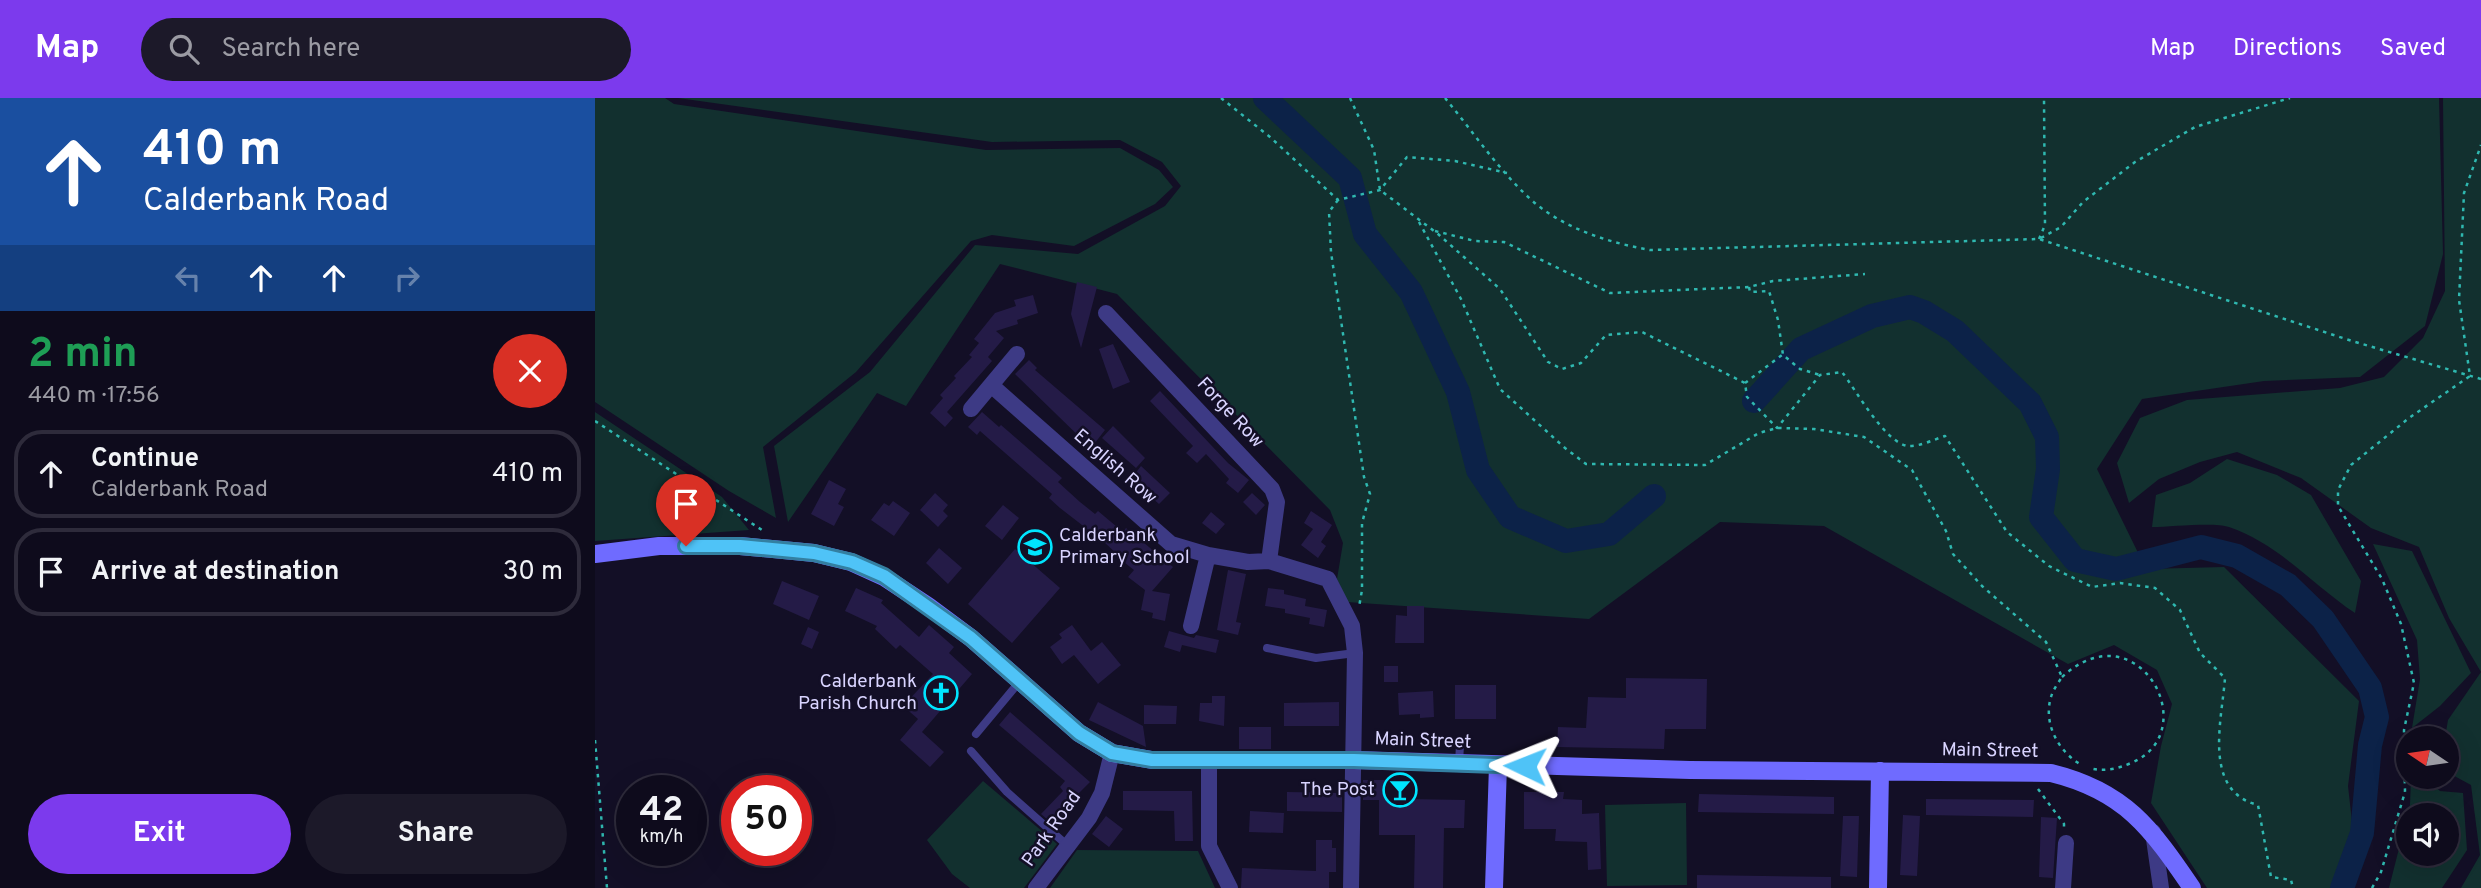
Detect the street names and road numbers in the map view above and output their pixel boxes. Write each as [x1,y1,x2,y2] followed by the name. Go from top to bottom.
[1191,373,1269,453] street label: Forge Row
[1068,424,1162,510] street label: English Row
[1374,727,1472,755] street label: Main Street
[1941,738,2039,764] street label: Main Street
[1017,786,1087,872] street label: Park Road

